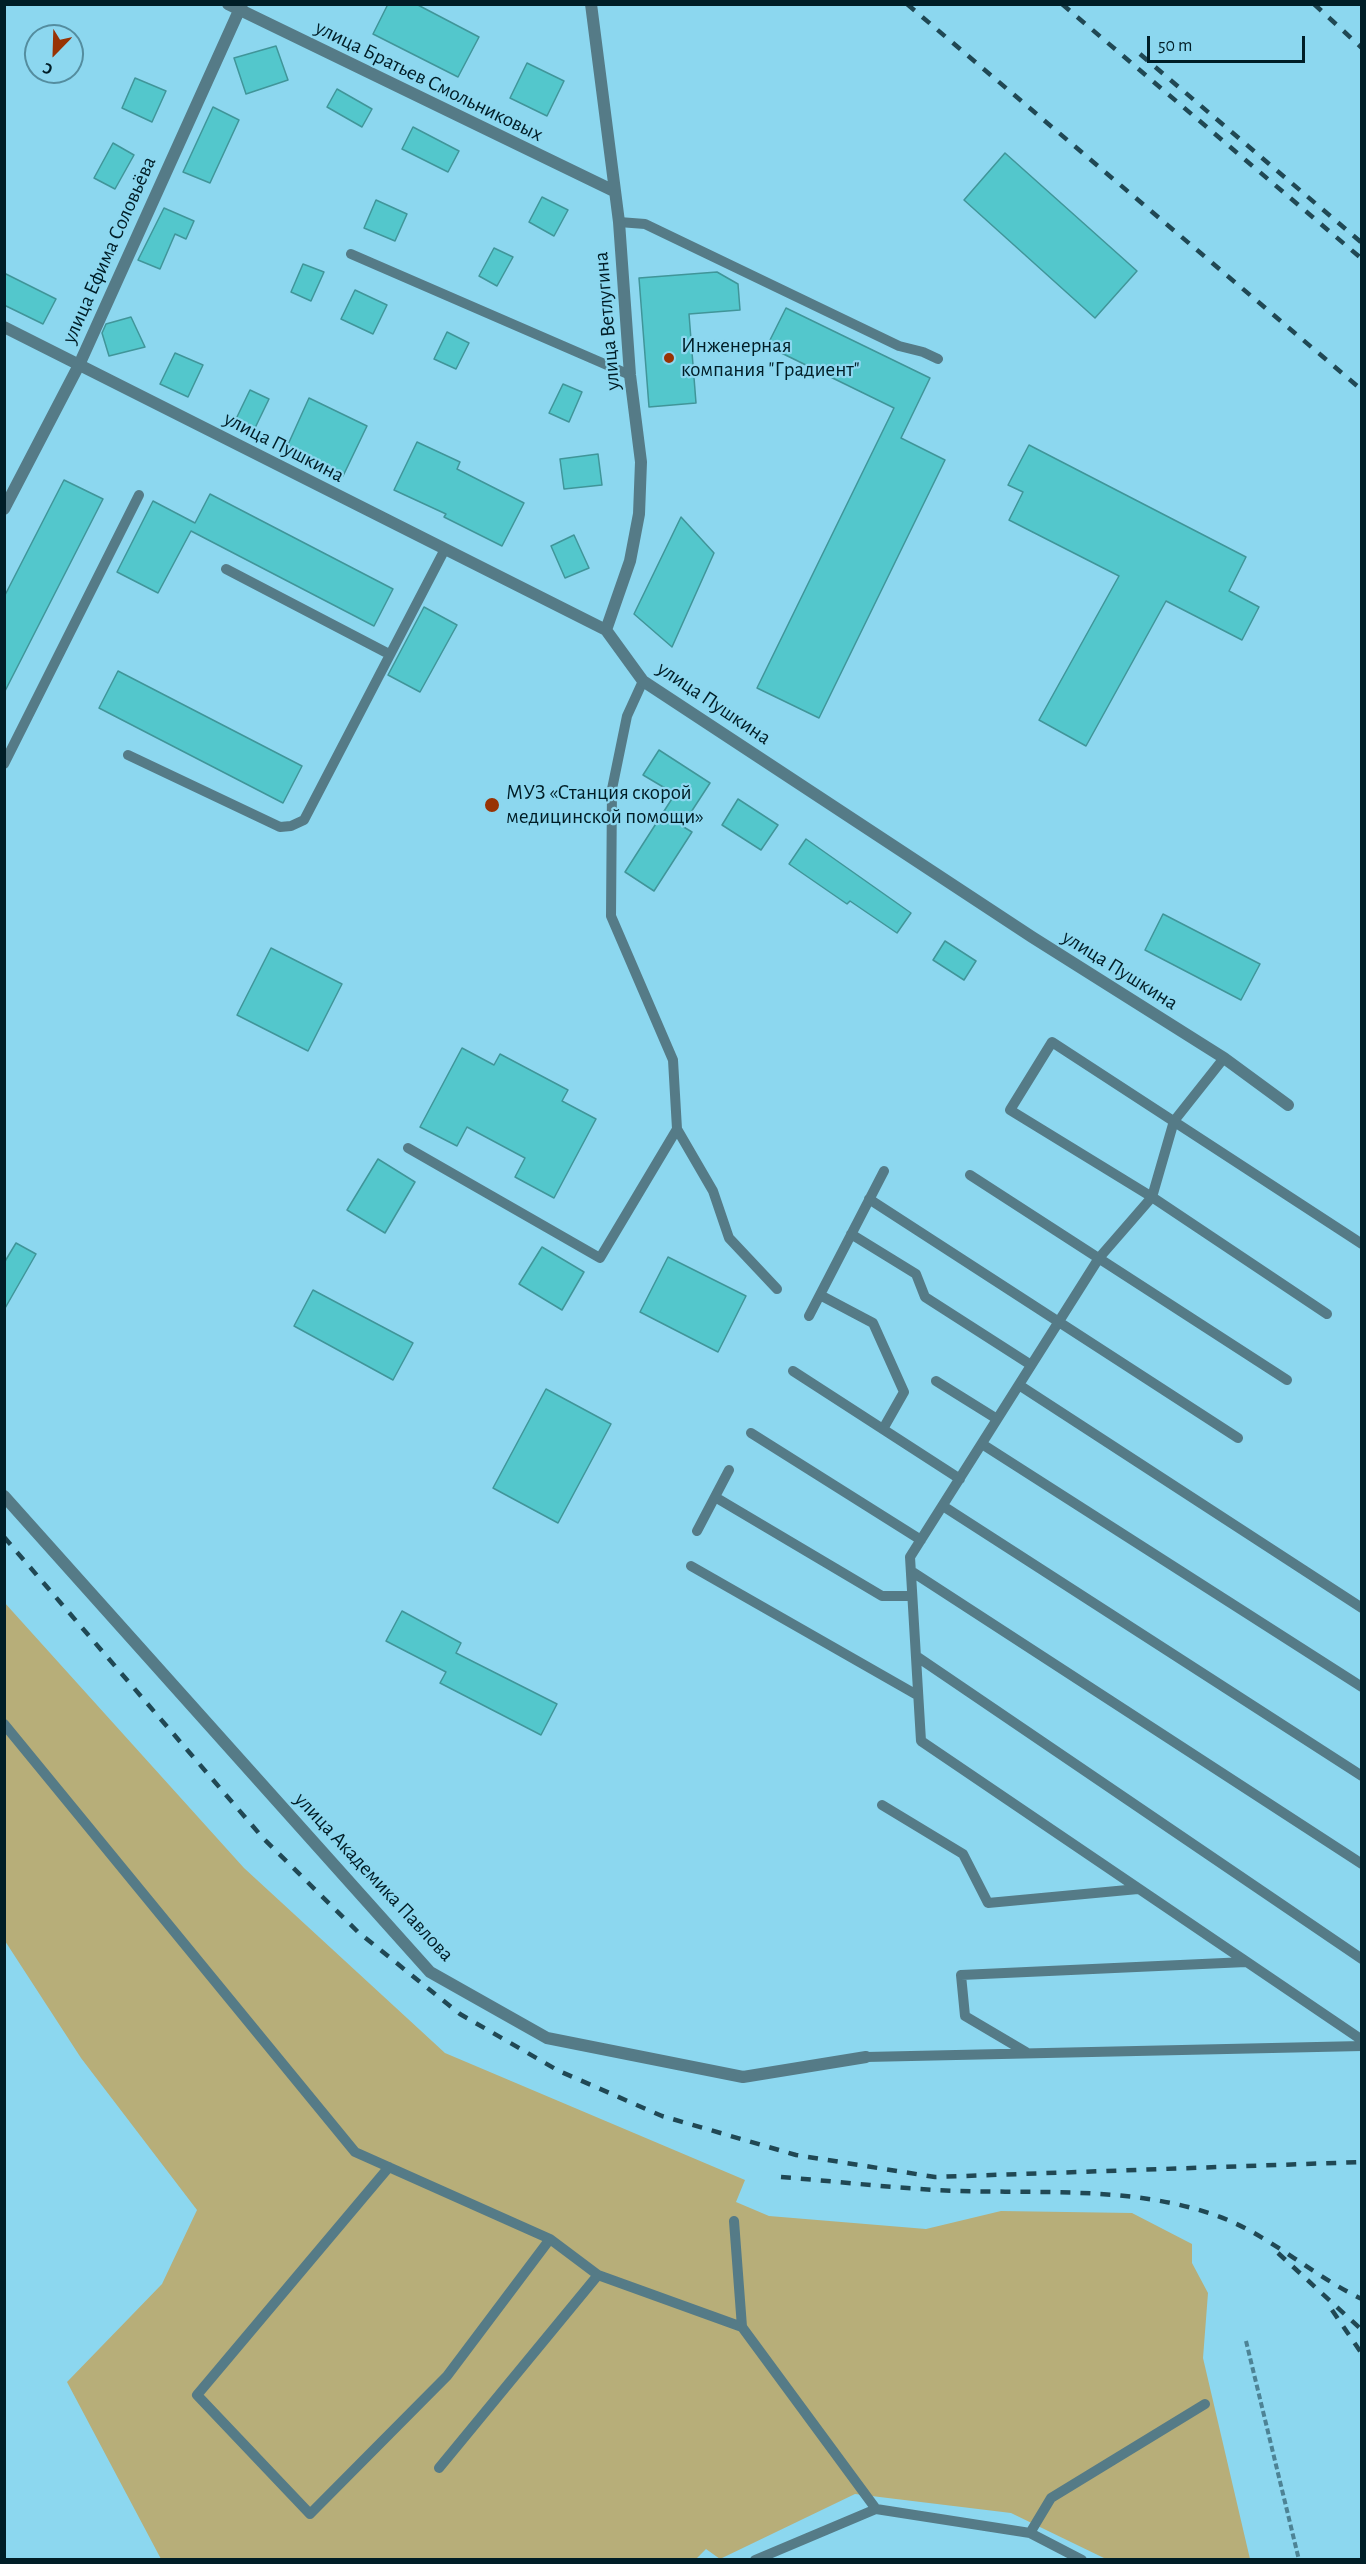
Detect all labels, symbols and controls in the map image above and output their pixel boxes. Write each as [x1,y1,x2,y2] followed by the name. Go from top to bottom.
[311,15,547,147] street label: улица Братьев Смольниковых
[24,24,84,84] north arrow
[1150,24,1308,62] scale bar
[1158,37,1192,55] text: 50 m
[41,60,55,78] text: С
[56,153,162,347] street label: улица Ефима Соловьёва
[588,251,626,391] street label: улица Ветлугина
[681,333,860,383] place label: Инженерная компания "Градиент"
[662,351,676,365] marker: Инженерная компания "Градиент"
[220,406,348,488] street label: улица Пушкина
[652,656,776,750] street label: улица Пушкина
[506,780,704,830] place label: МУЗ «Станция скорой медицинской помощи»
[483,796,501,814] marker: МУЗ «Станция скорой медицинской помощи»
[1057,924,1183,1016] street label: улица Пушкина
[289,1787,459,1967] street label: улица Академика Павлова

